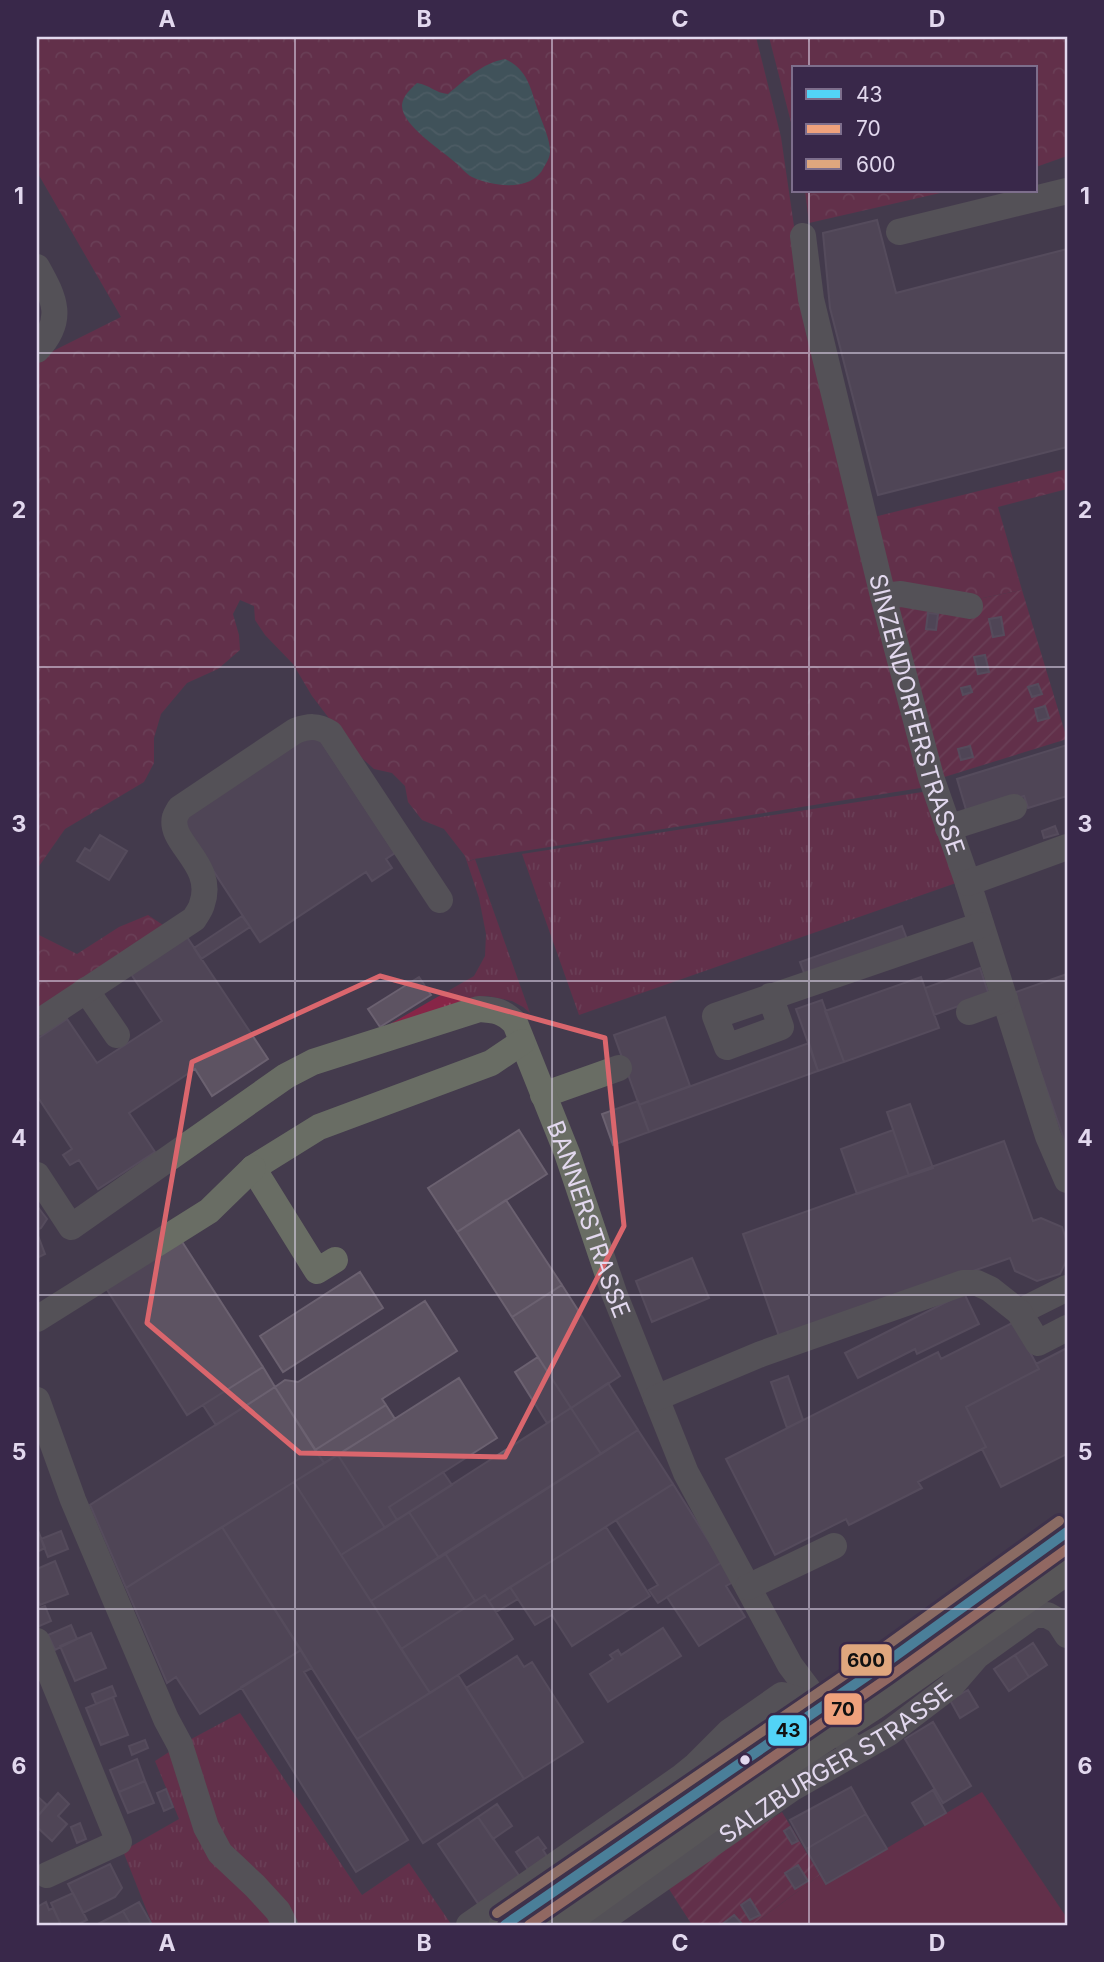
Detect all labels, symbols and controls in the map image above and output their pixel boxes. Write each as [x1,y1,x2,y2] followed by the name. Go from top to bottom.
[158,5,176,33] text: A
[416,5,432,33] text: B
[671,5,689,33] text: C
[929,5,945,33] text: D
[792,66,1038,192] legend
[856,82,883,107] text: 43
[856,116,881,141] text: 70
[856,152,896,177] text: 600
[14,182,24,210] text: 1
[1080,182,1090,210] text: 1
[12,496,26,524] text: 2
[1078,496,1092,524] text: 2
[864,571,971,858] street label: SINZENDORFERSTRASSE
[12,810,26,838] text: 3
[1078,810,1092,838] text: 3
[541,1116,637,1322] street label: BANNERSTRASSE
[11,1124,27,1152] text: 4
[1077,1124,1093,1152] text: 4
[12,1438,26,1466] text: 5
[1078,1438,1092,1466] text: 5
[840,1643,893,1677] line badge: 600
[847,1649,885,1672] text: 600
[713,1676,957,1849] street label: SALZBURGER STRASSE
[823,1692,863,1726] line badge: 70
[831,1698,855,1721] text: 70
[767,1714,808,1747] line badge: 43
[775,1719,801,1742] text: 43
[12,1752,26,1780] text: 6
[1078,1752,1092,1780] text: 6
[738,1753,752,1767] unlabelled marker
[158,1929,176,1957] text: A
[416,1929,432,1957] text: B
[671,1929,689,1957] text: C
[929,1929,945,1957] text: D

